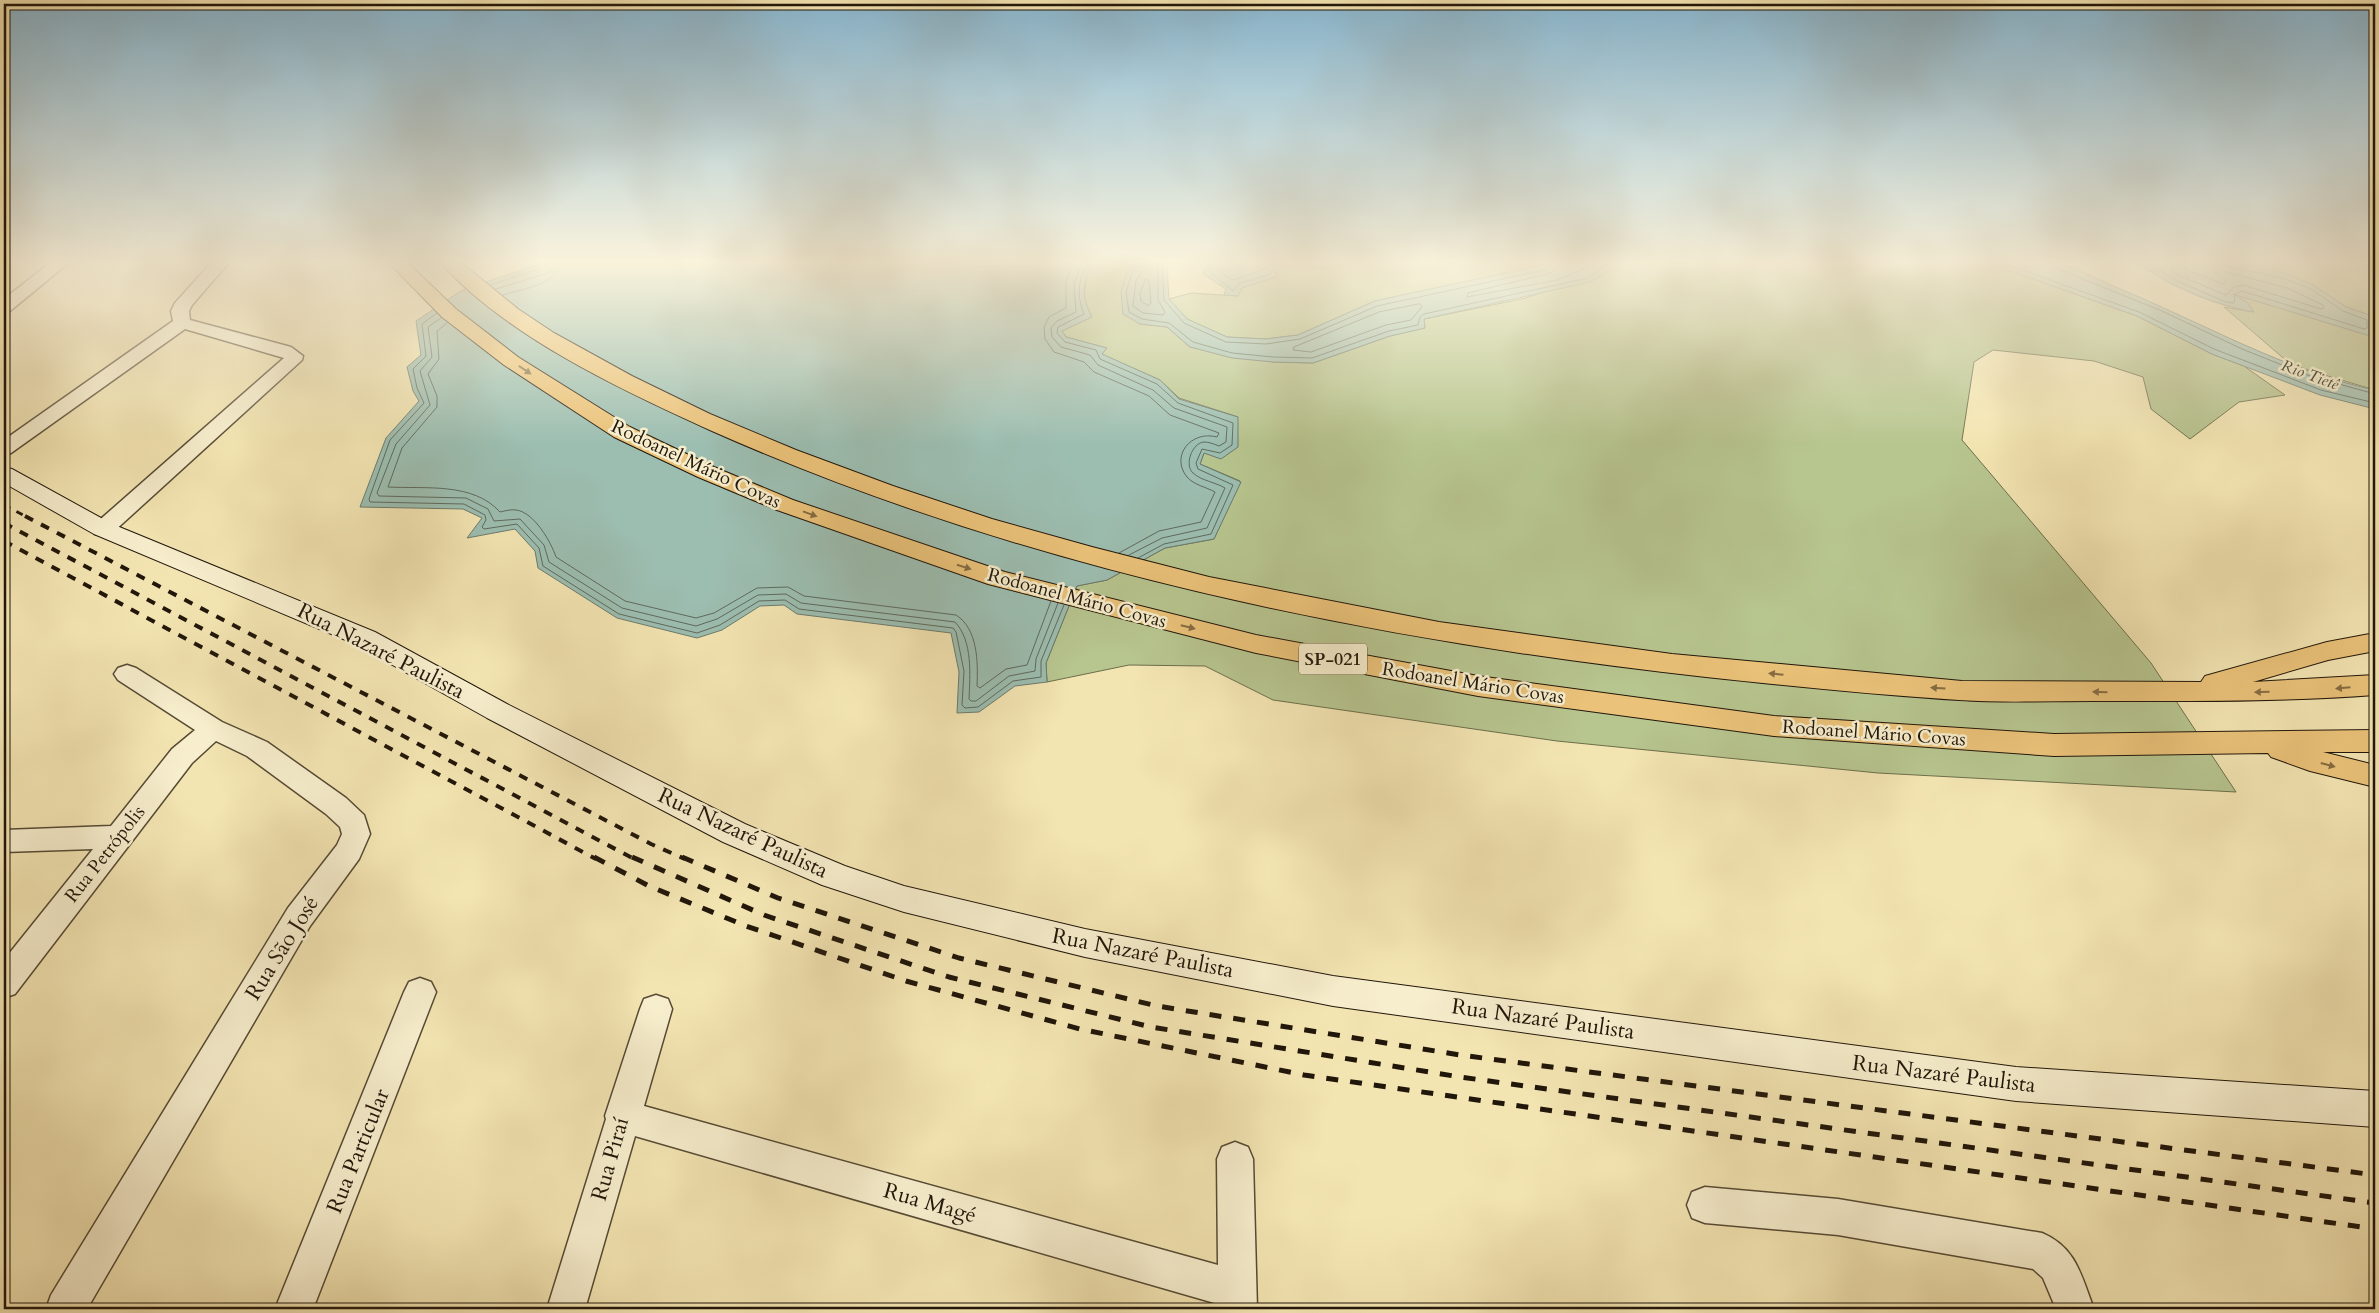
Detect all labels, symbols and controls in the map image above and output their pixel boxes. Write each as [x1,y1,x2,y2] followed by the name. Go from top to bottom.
[2278,354,2343,396] water label: Rio Tietê
[518,366,532,375] one-way arrow
[607,413,785,515] street label: Rodoanel Mário Covas
[803,510,818,518] one-way arrow
[985,562,1169,634] street label: Rodoanel Mário Covas
[956,564,971,571] one-way arrow
[292,596,470,706] street label: Rua Nazaré Paulista
[1181,623,1196,631] one-way arrow
[1299,644,1367,674] road number: SP-021
[1380,656,1566,710] street label: Rodoanel Mário Covas
[1767,670,1783,678] one-way arrow
[1929,684,1945,692] one-way arrow
[2335,684,2351,692] one-way arrow
[2092,687,2108,695] one-way arrow
[2254,688,2270,696] one-way arrow
[1781,714,1967,752] street label: Rodoanel Mário Covas
[2321,761,2336,769] one-way arrow
[653,780,833,886] street label: Rua Nazaré Paulista
[59,800,151,908] street label: Rua Petrópolis
[238,890,326,1006] street label: Rua São José
[1050,921,1237,985] street label: Rua Nazaré Paulista
[1450,991,1637,1047] street label: Rua Nazaré Paulista
[1851,1048,2038,1100] street label: Rua Nazaré Paulista
[319,1083,397,1218] street label: Rua Particular
[584,1114,636,1204] street label: Rua Piraí
[880,1175,980,1231] street label: Rua Magé

